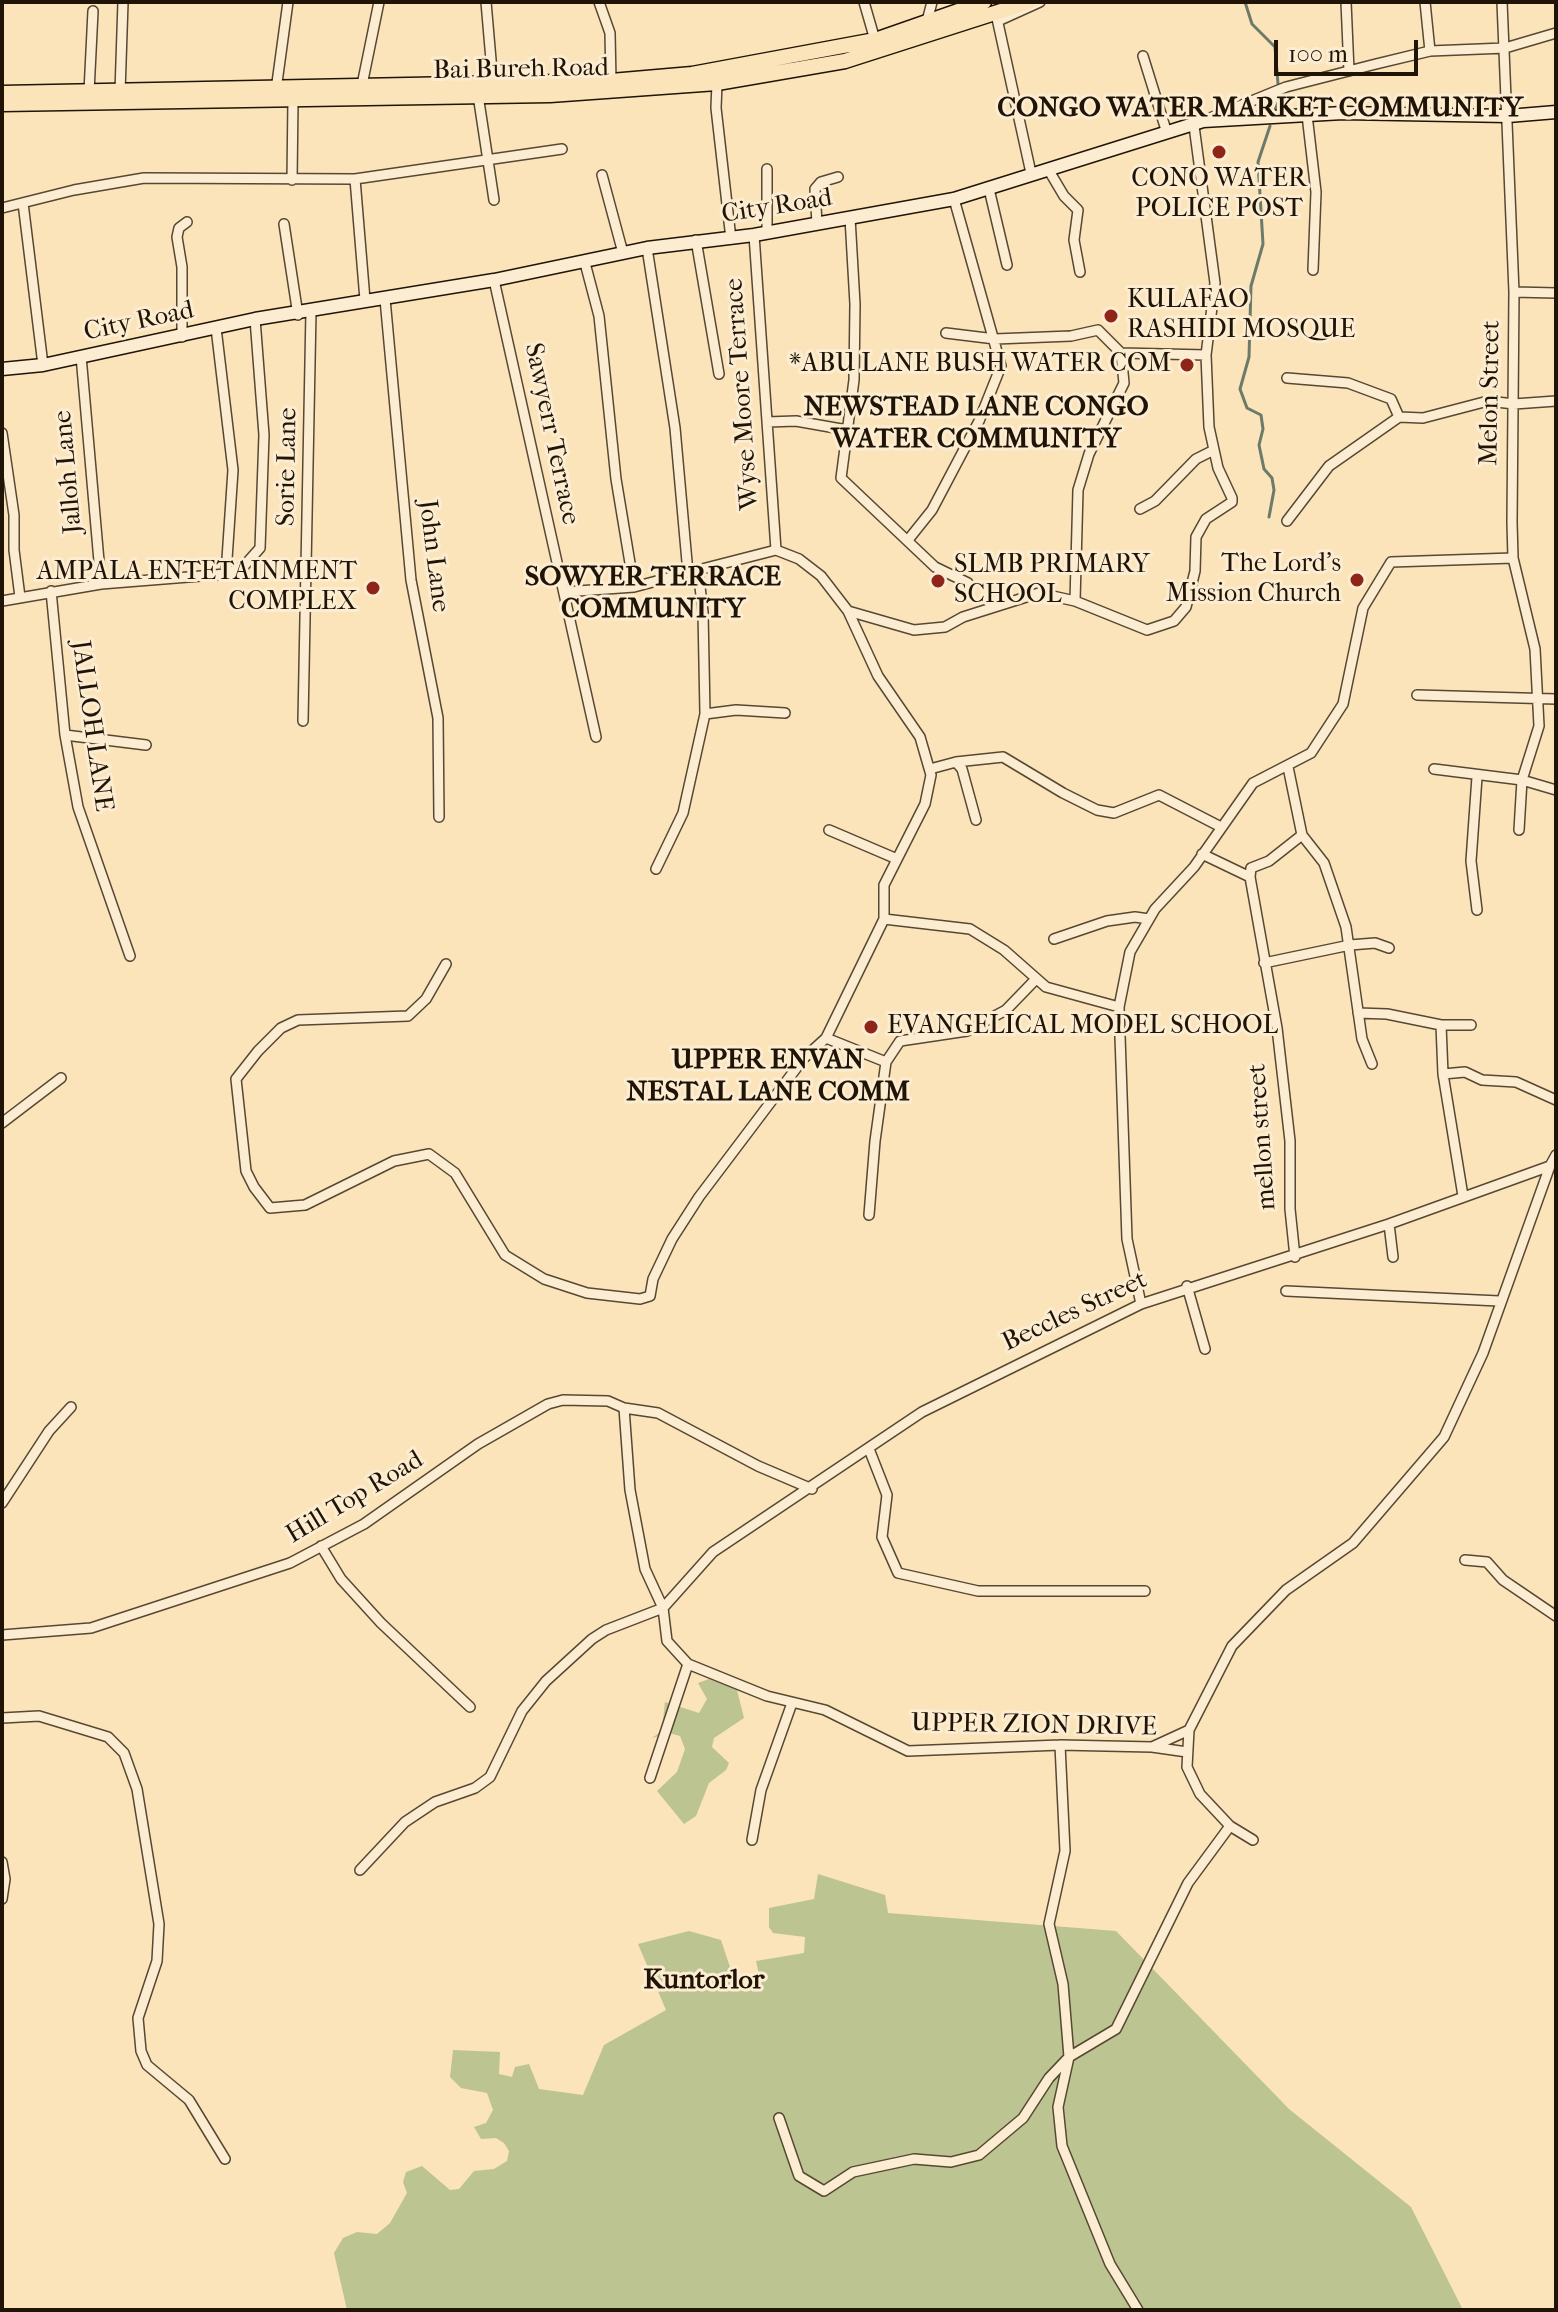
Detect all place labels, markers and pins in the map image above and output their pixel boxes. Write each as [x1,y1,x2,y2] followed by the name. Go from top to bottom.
[1210,143,1228,161] marker: CONO WATER POLICE POST
[1131,164,1307,226] place label: CONO WATER POLICE POST
[1127,285,1355,346] place label: KULAFAO RASHIDI MOSQUE
[1102,307,1120,325] marker: KULAFAO RASHIDI MOSQUE
[789,349,1171,381] place label: *ABU LANE BUSH WATER COM
[1178,356,1196,374] marker: *ABU LANE BUSH WATER COM
[1166,549,1341,610] place label: The Lord's Mission Church
[954,550,1150,612] place label: SLMB PRIMARY SCHOOL
[37,557,357,618] place label: AMPALA ENTETAINMENT COMPLEX
[1348,571,1366,589] marker: The Lord's Mission Church
[929,572,947,590] marker: SLMB PRIMARY SCHOOL
[364,579,382,597] marker: AMPALA ENTETAINMENT COMPLEX
[887,1011,1278,1043] place label: EVANGELICAL MODEL SCHOOL
[862,1018,880,1036] marker: EVANGELICAL MODEL SCHOOL

